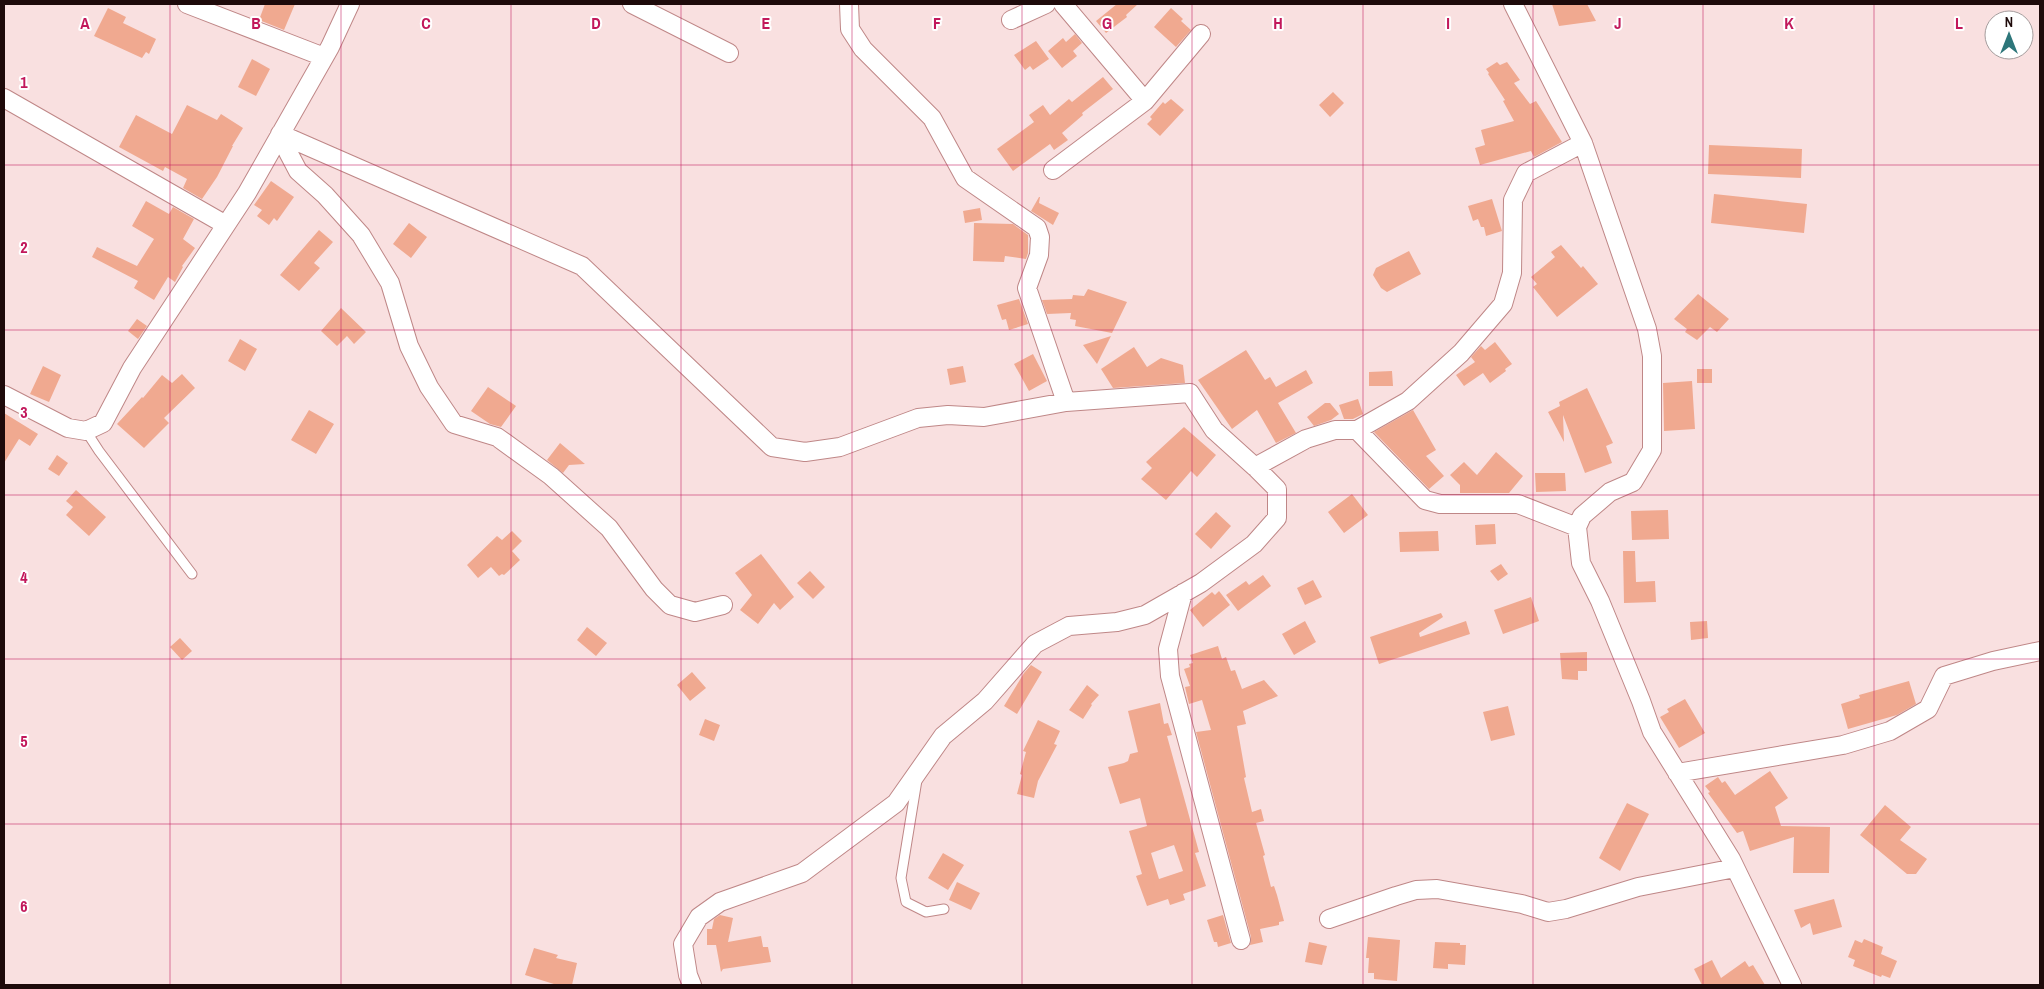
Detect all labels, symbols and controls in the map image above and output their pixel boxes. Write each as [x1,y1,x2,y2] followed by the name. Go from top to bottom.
[1984,10,2034,60] north arrow
[80,12,90,34] text: A
[251,12,261,34] text: B
[421,12,431,34] text: C
[591,12,601,34] text: D
[762,12,771,34] text: E
[933,12,941,34] text: F
[1102,12,1112,34] text: G
[1273,12,1283,34] text: H
[1446,12,1450,34] text: I
[1614,12,1622,34] text: J
[1784,12,1794,34] text: K
[1955,12,1963,34] text: L
[2005,13,2013,31] text: N
[20,71,28,93] text: 1
[20,236,28,258] text: 2
[20,401,28,423] text: 3
[20,566,28,588] text: 4
[20,730,28,752] text: 5
[20,895,28,917] text: 6

